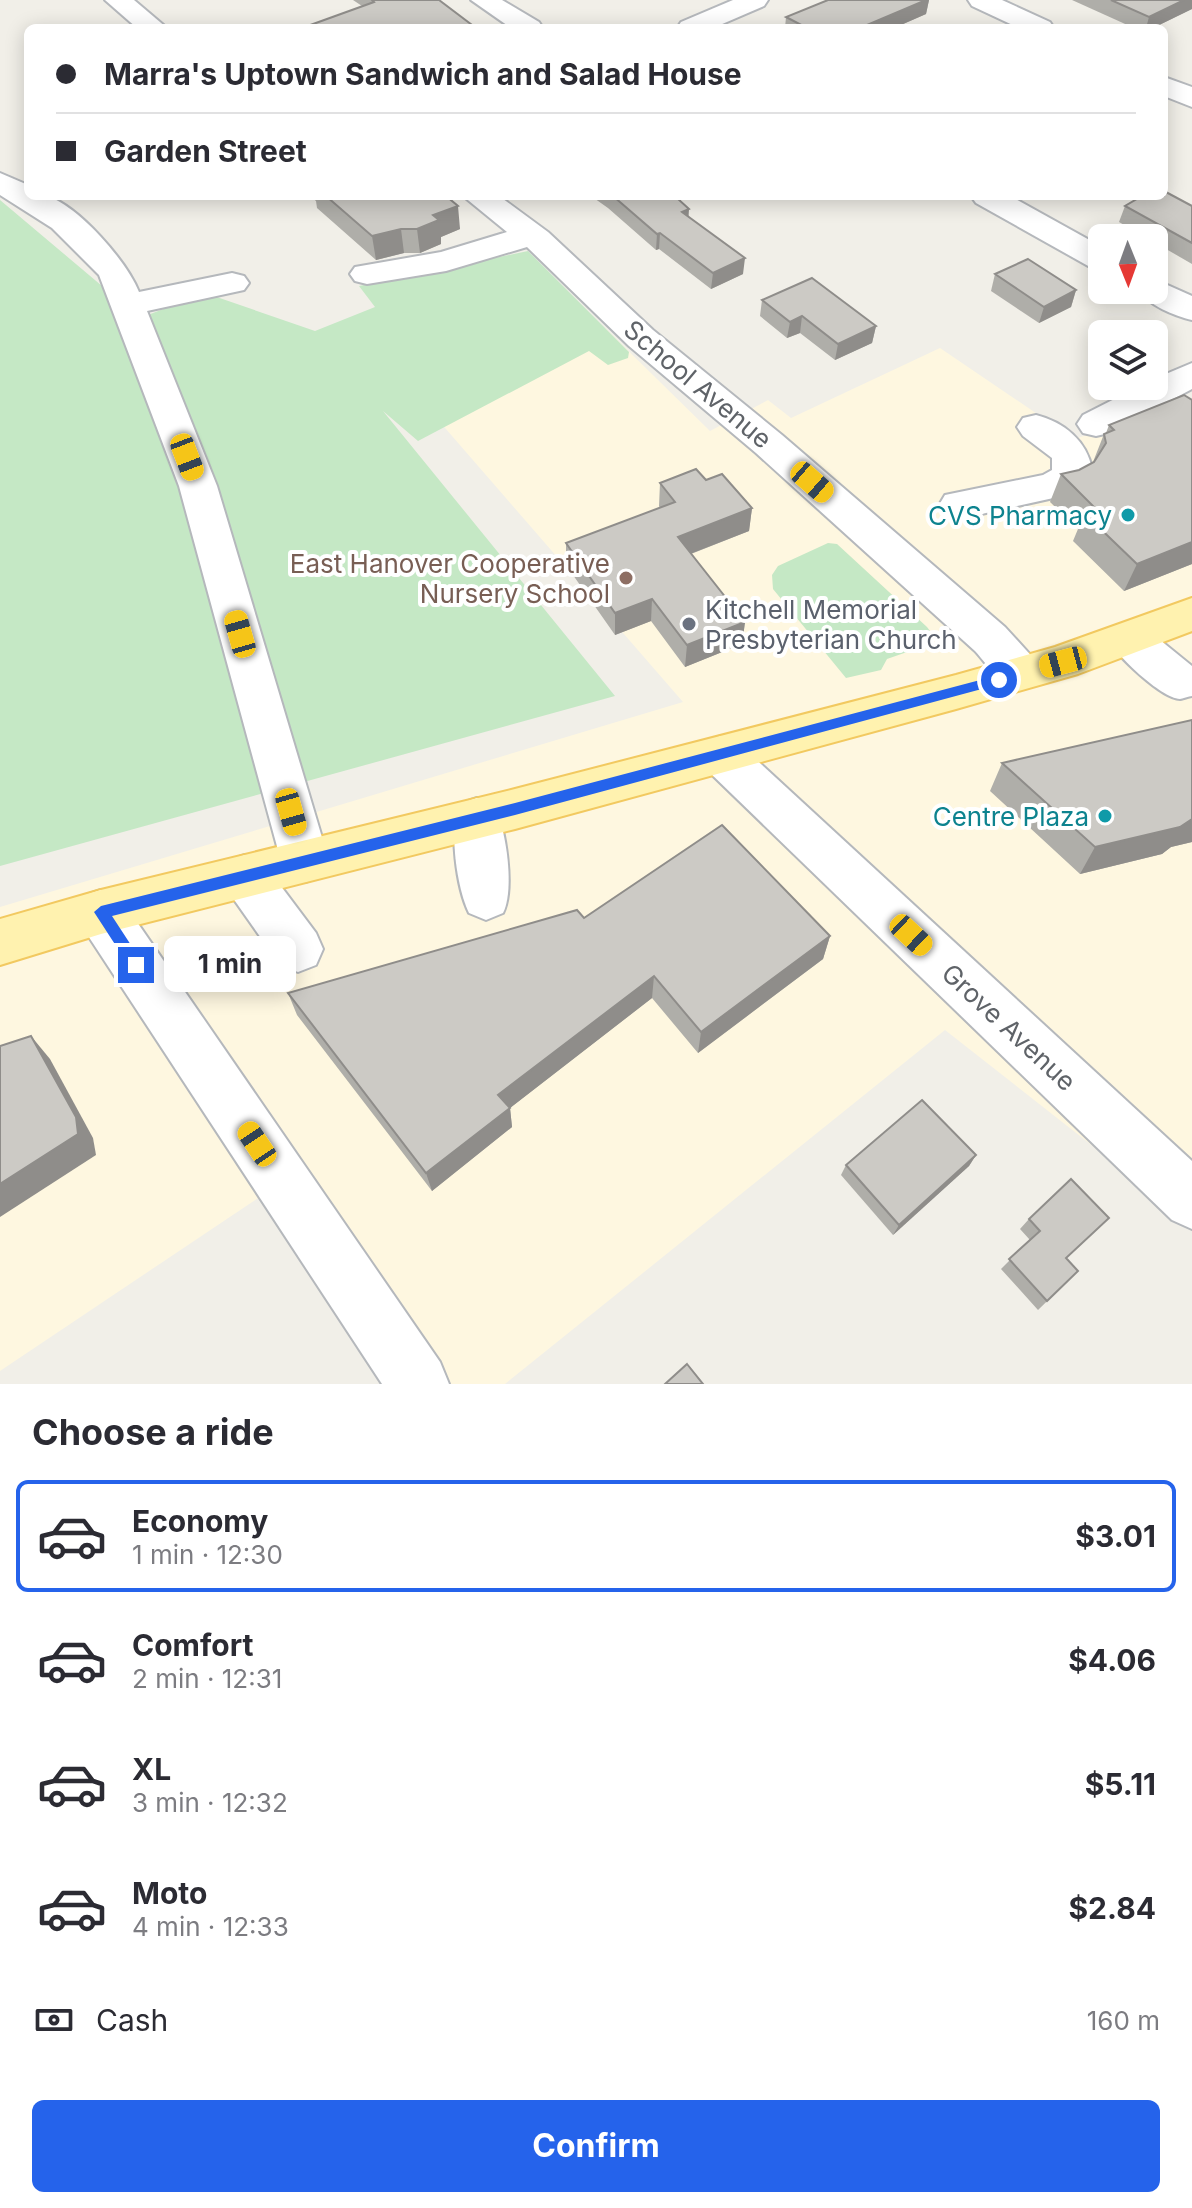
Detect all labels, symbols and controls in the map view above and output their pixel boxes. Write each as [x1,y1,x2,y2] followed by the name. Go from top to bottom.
[104,56,742,92] text: Marra's Uptown Sandwich and Salad House
[104,133,307,169] text: Garden Street
[1088,224,1168,304] north arrow
[1088,224,1168,400] map controls
[618,313,778,455] street label: School Avenue
[1088,320,1168,400] button: layers
[167,430,207,484] car
[786,457,838,507] car
[928,500,1112,531] place label: CVS Pharmacy
[1119,506,1137,524] marker: CVS Pharmacy
[290,548,610,609] place label: East Hanover Cooperative Nursery School
[617,569,635,587] marker: East Hanover Cooperative Nursery School
[705,594,957,655] place label: Kitchell Memorial Presbyterian Church
[222,608,258,660] car
[680,615,698,633] marker: Kitchell Memorial Presbyterian Church
[1037,644,1089,680] car
[981,662,1017,698] route start
[273,786,309,838] car
[933,801,1089,832] place label: Centre Plaza
[1096,807,1114,825] marker: Centre Plaza
[885,910,937,960] car
[164,937,296,993] callout: 1 min
[118,947,154,983] route end
[198,948,262,979] text: 1 min
[936,957,1082,1097] street label: Grove Avenue
[234,1117,280,1171] car
[32,1410,274,1454] text: Choose a ride
[36,1500,108,1572] icon: car
[132,1503,268,1539] text: Economy
[1075,1518,1156,1554] text: $3.01
[132,1539,283,1570] text: 1 min · 12:30
[36,1624,108,1696] icon: car
[132,1627,253,1663] text: Comfort
[1068,1642,1156,1678] text: $4.06
[132,1663,282,1694] text: 2 min · 12:31
[36,1748,108,1820] icon: car
[132,1751,171,1787] text: XL
[1085,1766,1156,1802] text: $5.11
[132,1787,288,1818] text: 3 min · 12:32
[36,1872,108,1944] icon: car
[132,1875,207,1911] text: Moto
[1068,1890,1156,1926] text: $2.84
[132,1911,289,1942] text: 4 min · 12:33
[32,1998,76,2042] icon: cash
[96,2002,168,2038] text: Cash
[1087,2005,1160,2036] text: 160 m
[32,2100,1160,2192] button: Confirm

